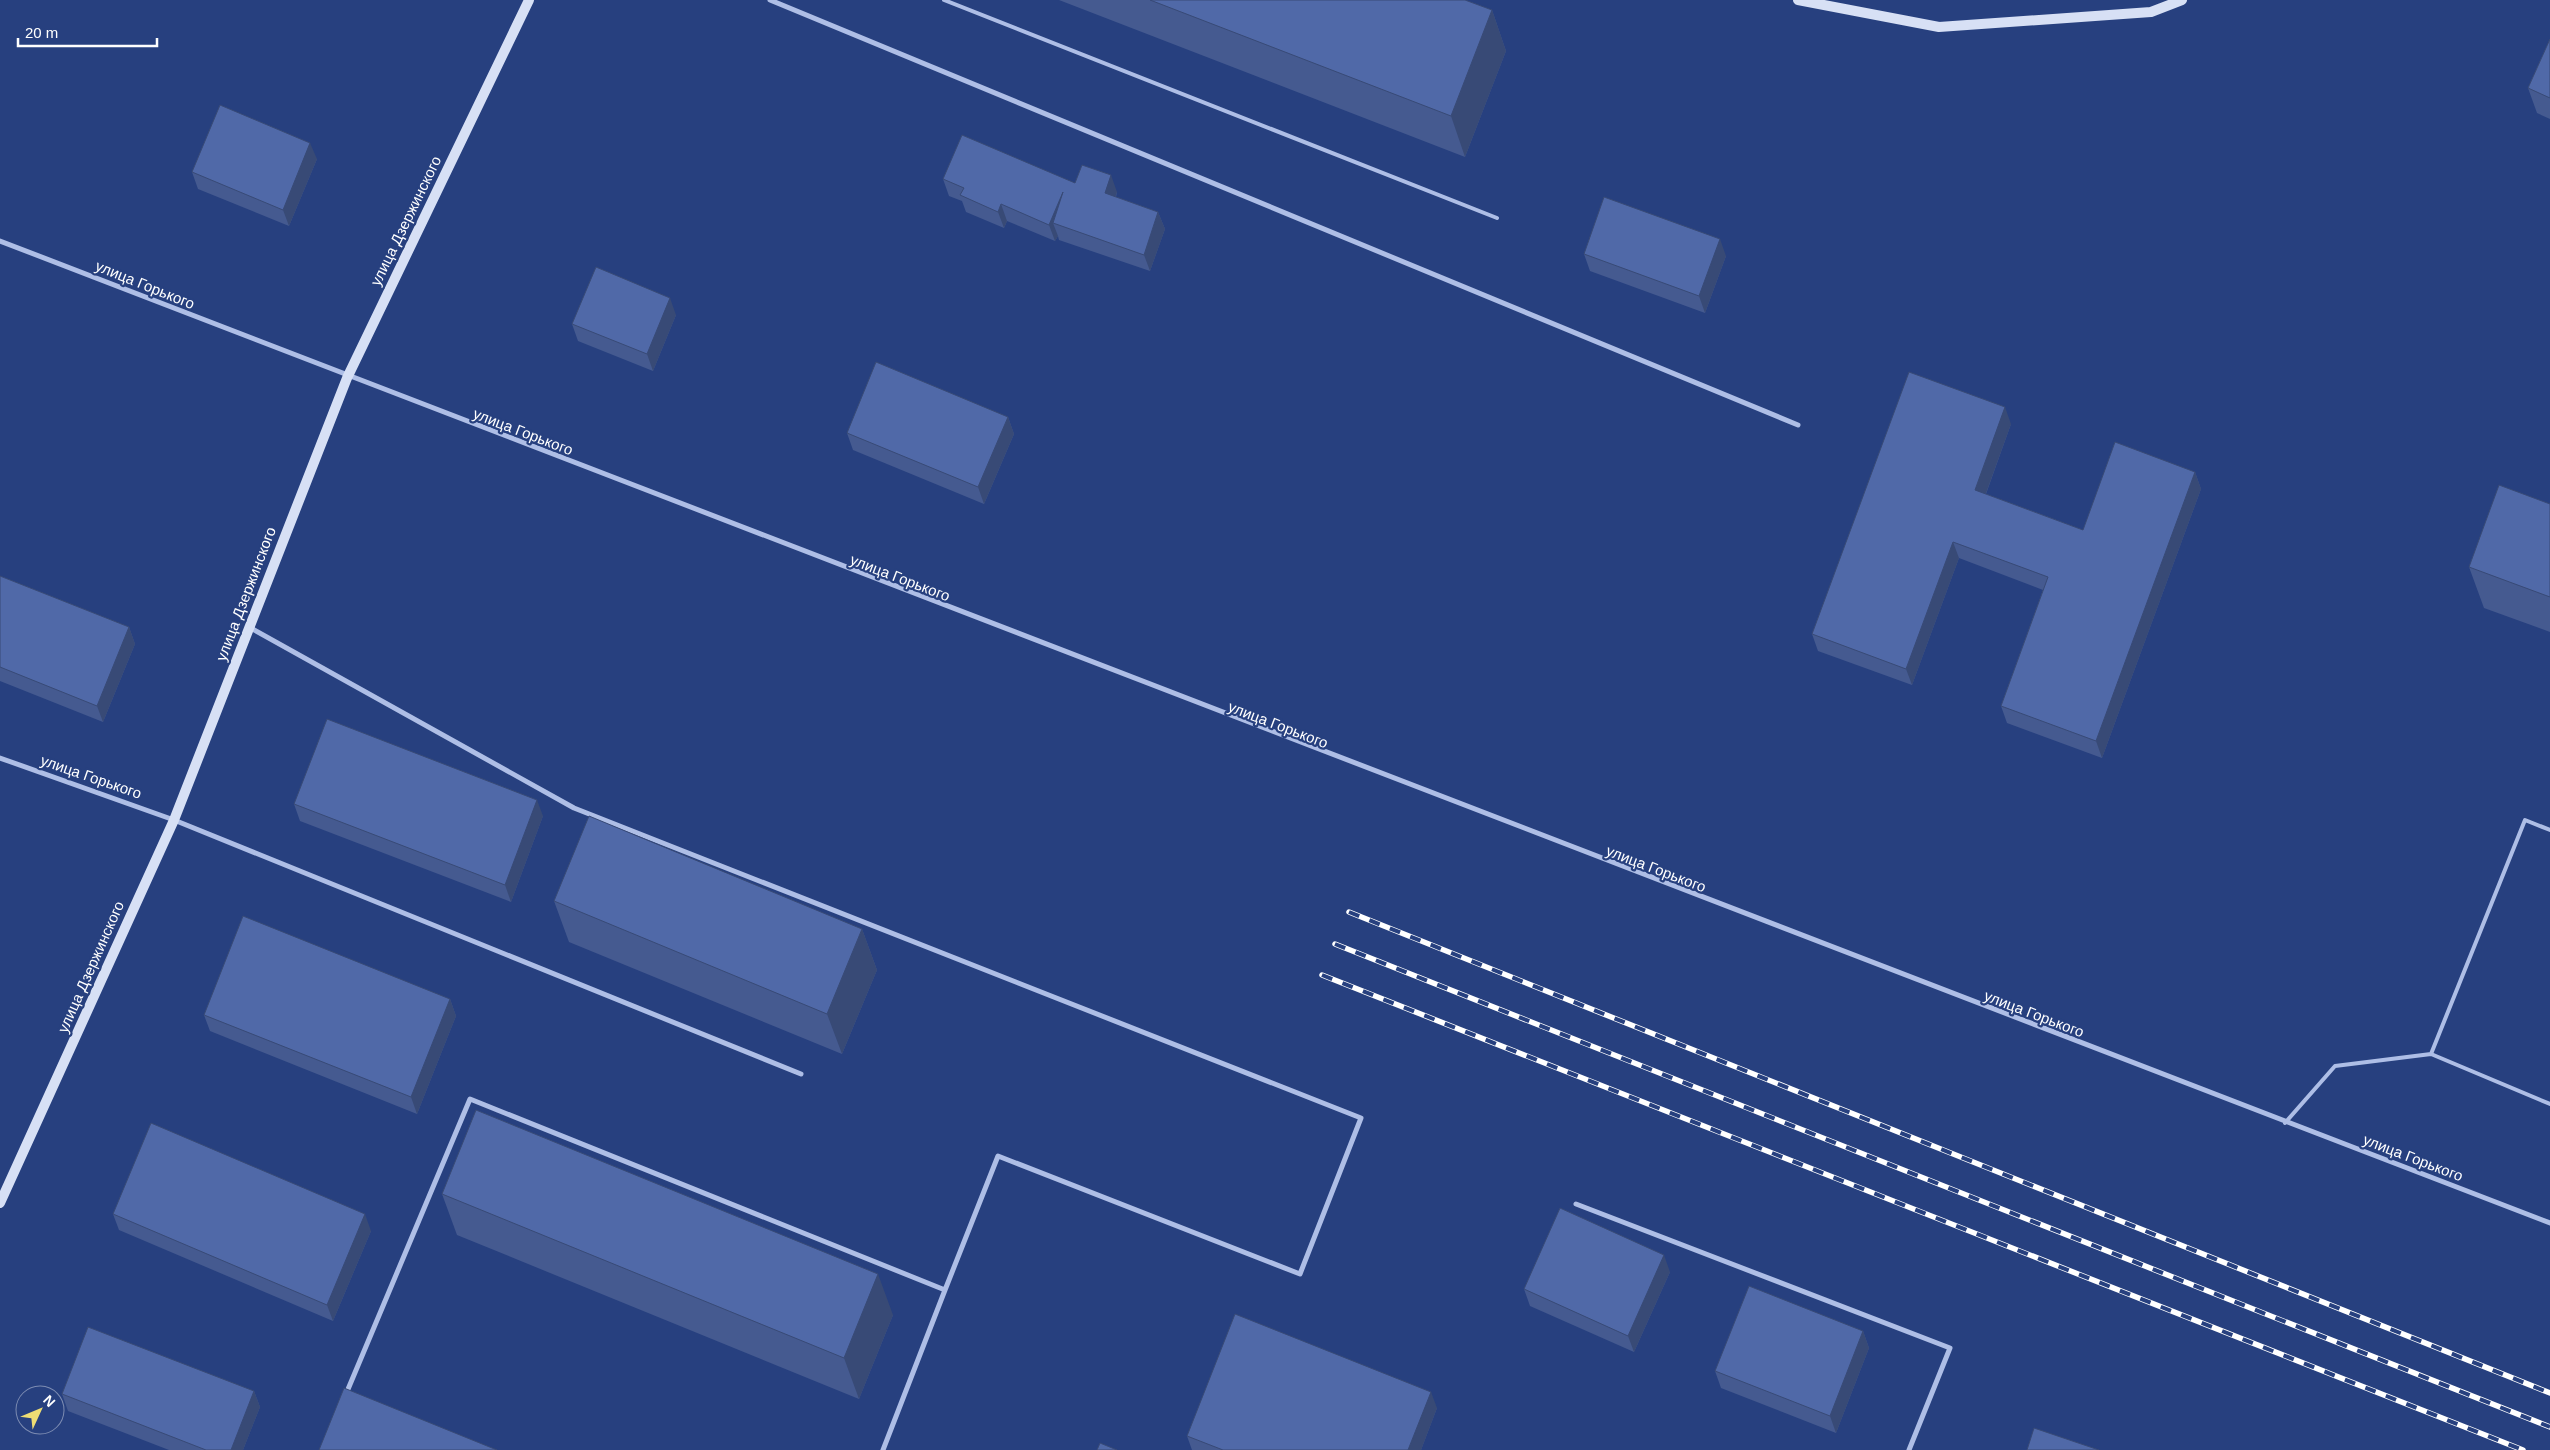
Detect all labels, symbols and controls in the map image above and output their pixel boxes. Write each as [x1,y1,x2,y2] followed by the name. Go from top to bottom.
[18,15,156,47] scale bar
[25,24,58,41] text: 20 m
[367,153,444,288] street label: улица Дзержинского
[93,257,197,312] street label: улица Горького
[471,405,576,458] street label: улица Горького
[212,524,279,663] street label: улица Дзержинского
[848,551,953,604] street label: улица Горького
[1226,698,1331,751] street label: улица Горького
[38,751,144,802] street label: улица Горького
[1604,842,1709,895] street label: улица Горького
[54,898,127,1035] street label: улица Дзержинского
[1982,987,2087,1040] street label: улица Горького
[2361,1131,2466,1184] street label: улица Горького
[15,1385,65,1435] north arrow
[40,1392,59,1410] text: N

